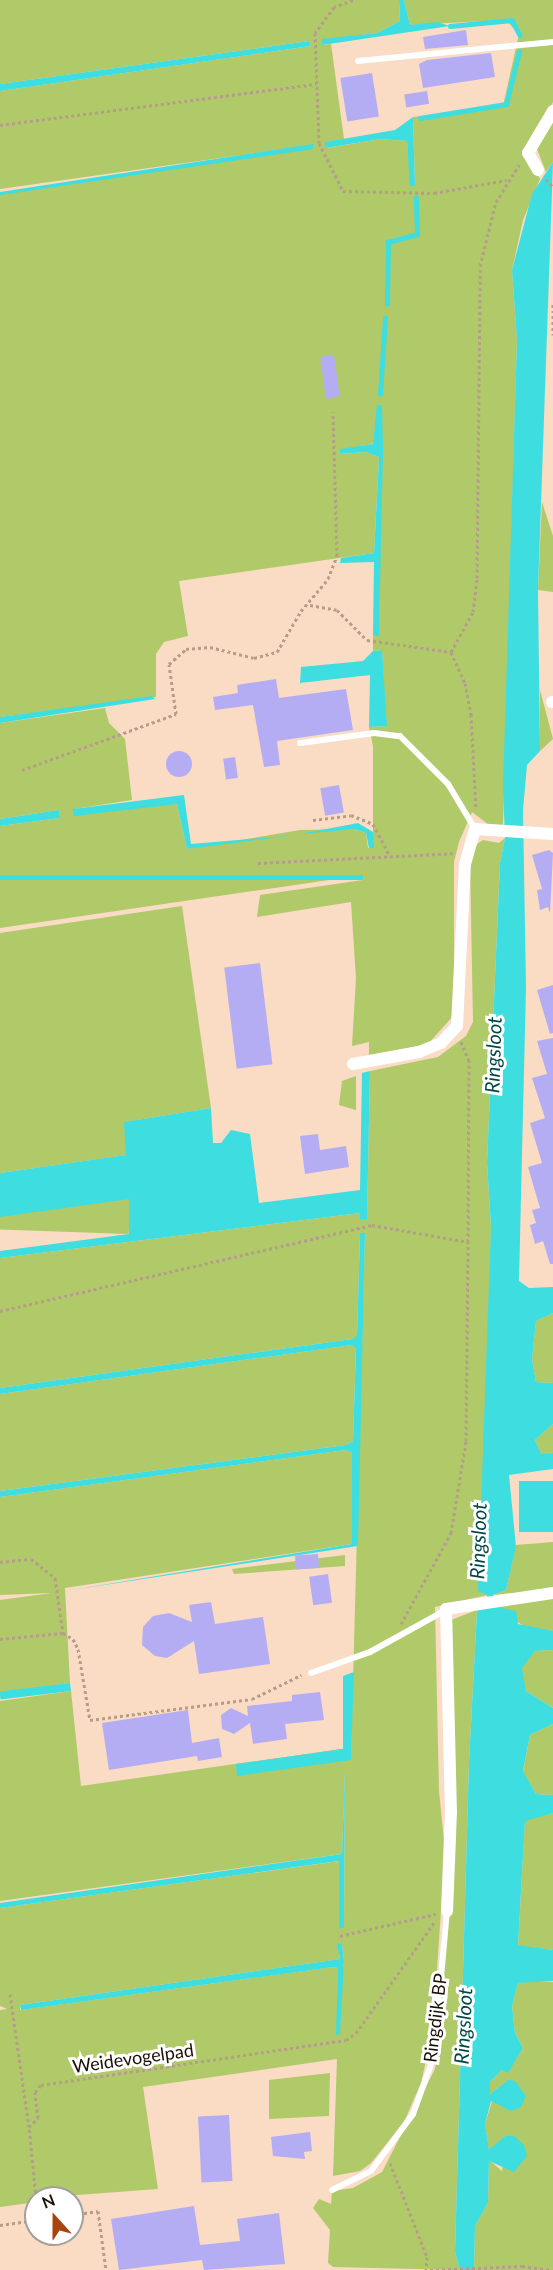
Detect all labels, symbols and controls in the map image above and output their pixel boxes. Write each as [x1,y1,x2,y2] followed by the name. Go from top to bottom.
[480,1016,506,1094] water label: Ringsloot
[465,1502,491,1580] water label: Ringsloot
[419,1972,451,2064] street label: Ringdijk BP
[449,1987,477,2065] water label: Ringsloot
[71,2039,195,2077] street label: Weidevogelpad
[24,2186,84,2246] north arrow
[39,2190,57,2212] text: N

